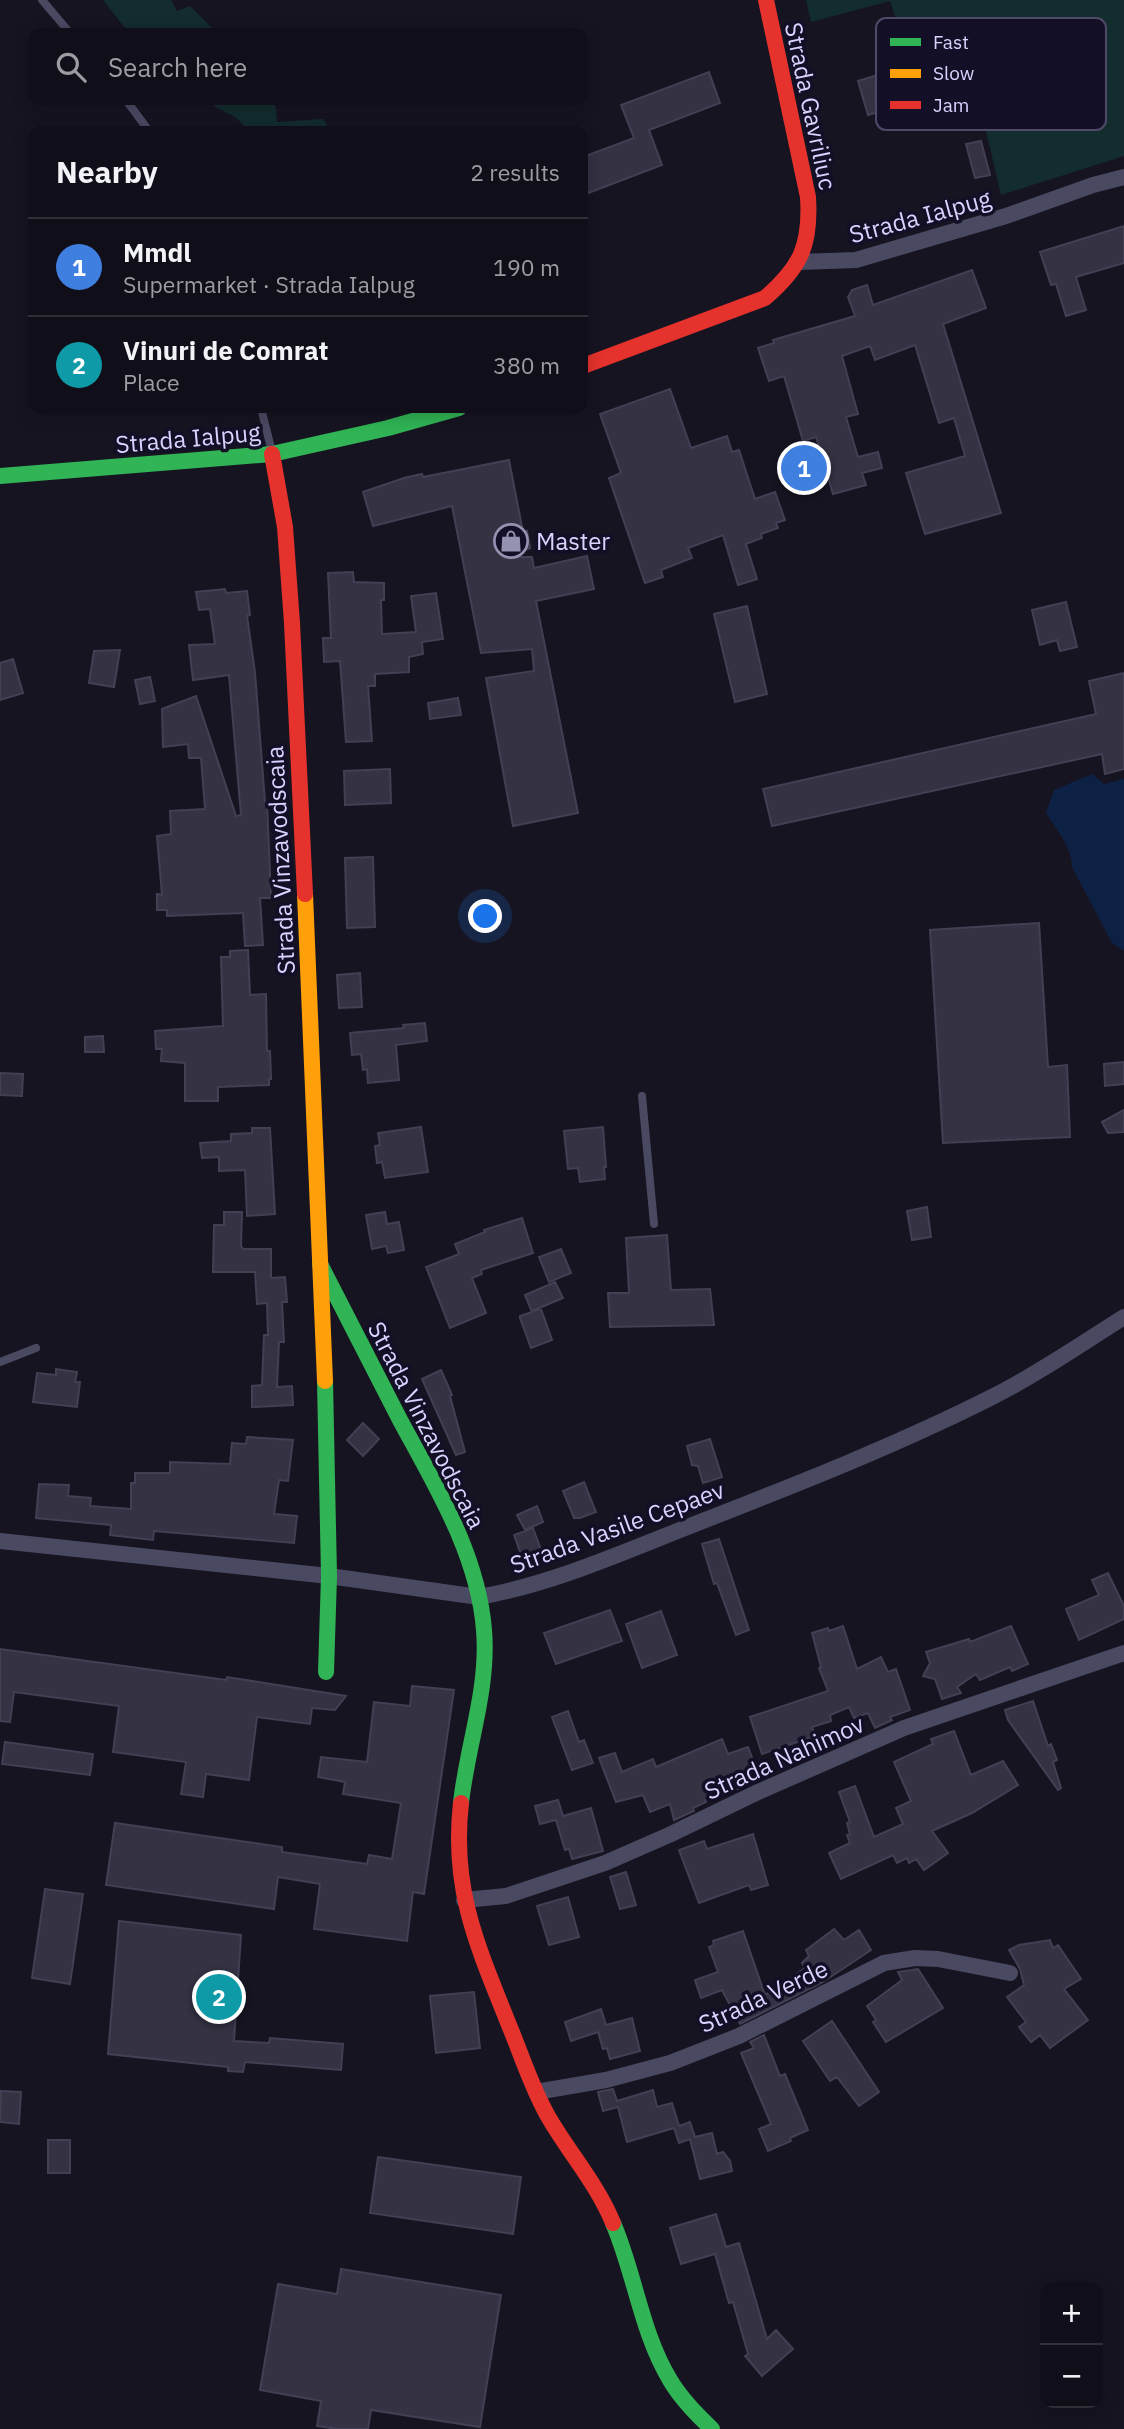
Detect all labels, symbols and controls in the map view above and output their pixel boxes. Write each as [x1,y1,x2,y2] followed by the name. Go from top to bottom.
[876,18,1106,130] legend
[778,19,844,193] street label: Strada Gavriliuc
[28,28,588,105] search box
[933,30,969,54] text: Fast
[52,48,90,86] icon: search
[108,50,247,84] text: Search here
[933,61,974,85] text: Slow
[933,93,969,117] text: Jam
[56,152,158,191] text: Nearby
[470,157,560,187] text: 2 results
[846,182,995,250] street label: Strada Ialpug
[123,235,191,269] text: Mmdl
[72,252,86,282] text: 1
[493,252,560,282] text: 190 m
[123,269,415,299] text: Supermarket · Strada Ialpug
[123,333,329,367] text: Vinuri de Comrat
[72,350,86,380] text: 2
[493,350,560,380] text: 380 m
[123,367,180,397] text: Place
[114,416,262,460] street label: Strada Ialpug
[781,442,827,494] pin: 1
[492,522,530,560] shop icon: Master
[536,525,610,557] place label: Master
[258,745,302,975] street label: Strada Vinzavodscaia
[468,899,502,933] your location
[361,1316,493,1534] street label: Strada Vinzavodscaia
[505,1473,729,1581] street label: Strada Vasile Cepaev
[699,1707,869,1807] street label: Strada Nahimov
[693,1952,833,2040] street label: Strada Verde
[196,1971,242,2023] pin: 2
[1040,2282,1103,2408] map controls
[1040,2282,1103,2345] button: +
[1040,2345,1103,2408] button: −

